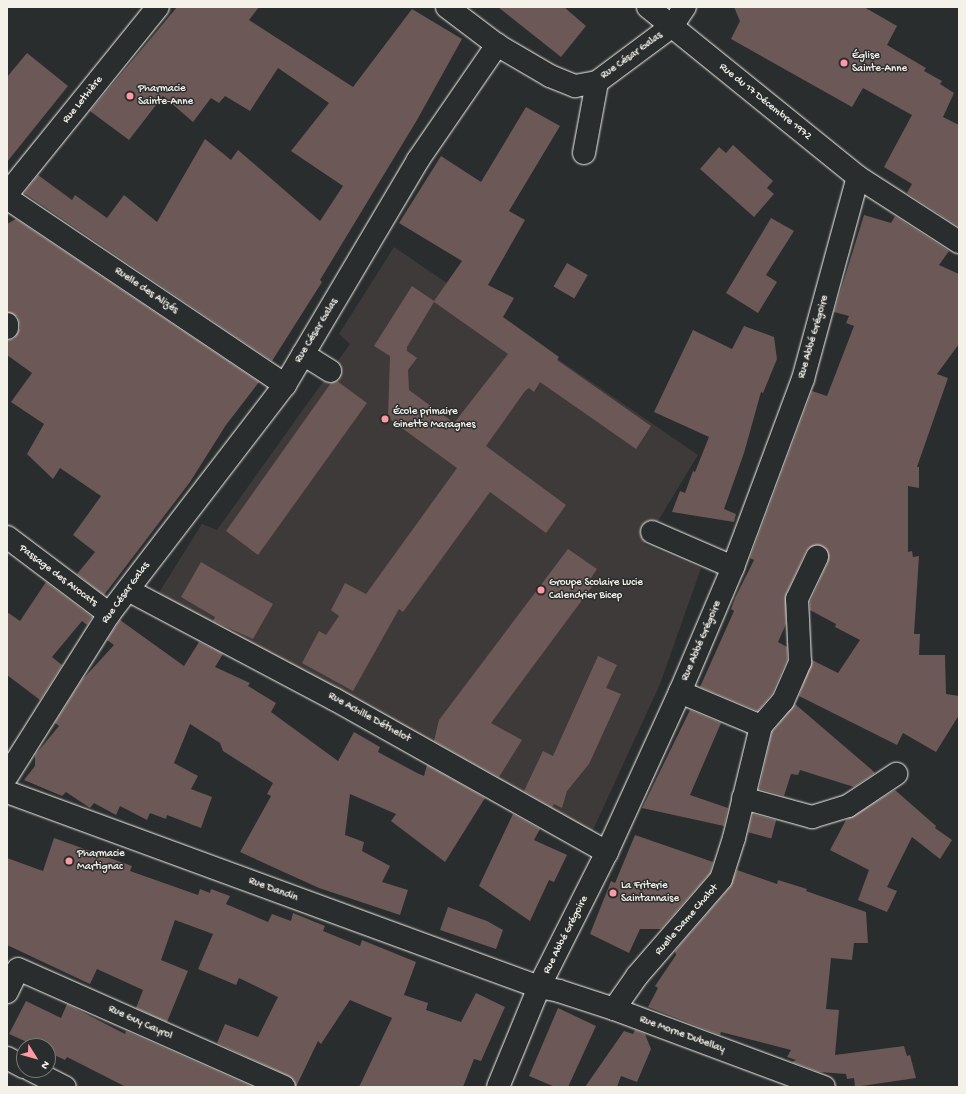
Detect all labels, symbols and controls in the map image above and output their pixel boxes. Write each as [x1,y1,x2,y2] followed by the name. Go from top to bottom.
[599,29,665,83] street label: Rue César Galas
[852,50,907,76] place label: Église Sainte-Anne
[839,58,849,68] marker: Église Sainte-Anne
[716,61,814,143] street label: Rue du 17 Décembre 1972
[60,74,106,126] street label: Rue Lethière
[138,83,193,109] place label: Pharmacie Sainte-Anne
[125,91,135,101] marker: Pharmacie Sainte-Anne
[111,265,181,317] street label: Ruelle des Alizés
[796,294,832,380] street label: Rue Abbé Grégoire
[293,296,341,366] street label: Rue César Galas
[393,406,475,432] place label: École primaire Ginette Maragnes
[380,414,390,424] marker: École primaire Ginette Maragnes
[16,542,100,610] street label: Passage des Avocats
[99,560,153,626] street label: Rue César Galas
[549,577,643,603] place label: Groupe Scolaire Lucie Calendrier Bicep
[536,585,546,595] marker: Groupe Scolaire Lucie Calendrier Bicep
[679,599,725,683] street label: Rue Abbé Grégoire
[325,690,413,746] street label: Rue Achille Déthelot
[77,848,125,874] place label: Pharmacie Martignac
[64,856,74,866] marker: Pharmacie Martignac
[246,875,300,905] street label: Rue Dandin
[621,880,679,906] place label: La Friterie Saintannaise
[653,882,721,958] street label: Ruelle Dame Chalot
[608,888,618,898] marker: La Friterie Saintannaise
[541,894,591,976] street label: Rue Abbé Grégoire
[106,1003,174,1043] street label: Rue Guy Cayrol
[637,1013,727,1057] street label: Rue Morne Dubellay
[16,1038,56,1078] north arrow
[38,1058,52,1071] text: N

